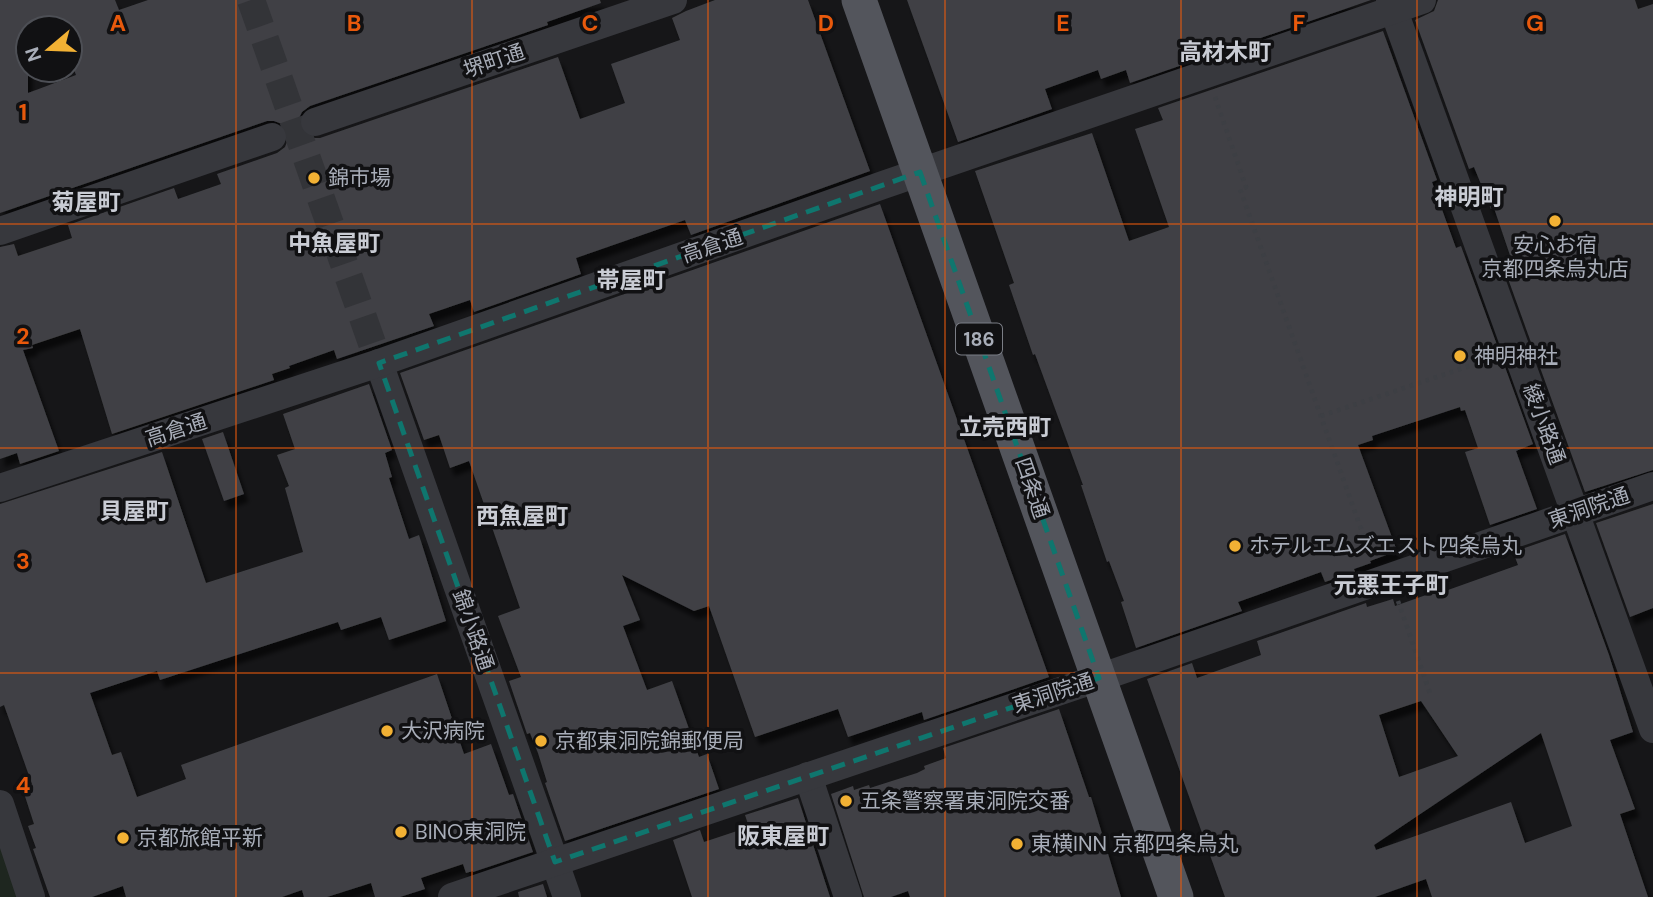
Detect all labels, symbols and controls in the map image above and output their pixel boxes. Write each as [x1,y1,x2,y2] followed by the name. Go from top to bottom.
[110,8,126,38] text: A
[347,8,361,38] text: B
[582,8,598,38] text: C
[818,8,834,38] text: D
[1056,8,1070,38] text: E
[1293,8,1306,38] text: F
[1526,8,1544,38] text: G
[14,14,84,84] north arrow
[1179,37,1271,67] district label: 高材木町
[460,38,528,84] street label: 堺町通
[19,44,47,65] text: N
[19,97,27,127] text: 1
[328,164,391,192] place label: 錦市場
[306,170,322,186] marker: 錦市場
[1435,182,1504,212] district label: 神明町
[52,187,121,217] district label: 菊屋町
[1547,213,1563,229] marker: 安心お宿 京都四条烏丸店
[678,223,746,269] street label: 高倉通
[288,228,380,258] district label: 中魚屋町
[1482,231,1629,283] place label: 安心お宿 京都四条烏丸店
[597,265,666,295] district label: 帯屋町
[16,321,30,351] text: 2
[956,324,1002,354] road number: 186
[1474,342,1558,370] place label: 神明神社
[1452,348,1468,364] marker: 神明神社
[1516,380,1572,468] street label: 綾小路通
[142,407,210,453] street label: 高倉通
[959,412,1051,442] district label: 立売西町
[1009,454,1055,522] street label: 四条通
[1545,481,1633,535] street label: 東洞院通
[100,496,169,526] district label: 貝屋町
[476,501,568,531] district label: 西魚屋町
[1249,532,1522,560] place label: ホテルエムズエスト四条烏丸
[1227,538,1243,554] marker: ホテルエムズエスト四条烏丸
[16,546,30,576] text: 3
[1334,570,1449,600] district label: 元悪王子町
[446,586,500,674] street label: 錦小路通
[1009,667,1097,719] street label: 東洞院通
[401,717,485,745] place label: 大沢病院
[379,723,395,739] marker: 大沢病院
[555,727,744,755] place label: 京都東洞院錦郵便局
[533,733,549,749] marker: 京都東洞院錦郵便局
[16,770,31,800] text: 4
[860,787,1070,815] place label: 五条警察署東洞院交番
[838,793,854,809] marker: 五条警察署東洞院交番
[415,818,526,846] place label: BINO東洞院
[737,821,829,851] district label: 阪東屋町
[137,824,263,852] place label: 京都旅館平新
[393,824,409,840] marker: BINO東洞院
[115,830,131,846] marker: 京都旅館平新
[1031,830,1239,858] place label: 東横INN 京都四条烏丸
[1009,836,1025,852] marker: 東横INN 京都四条烏丸

